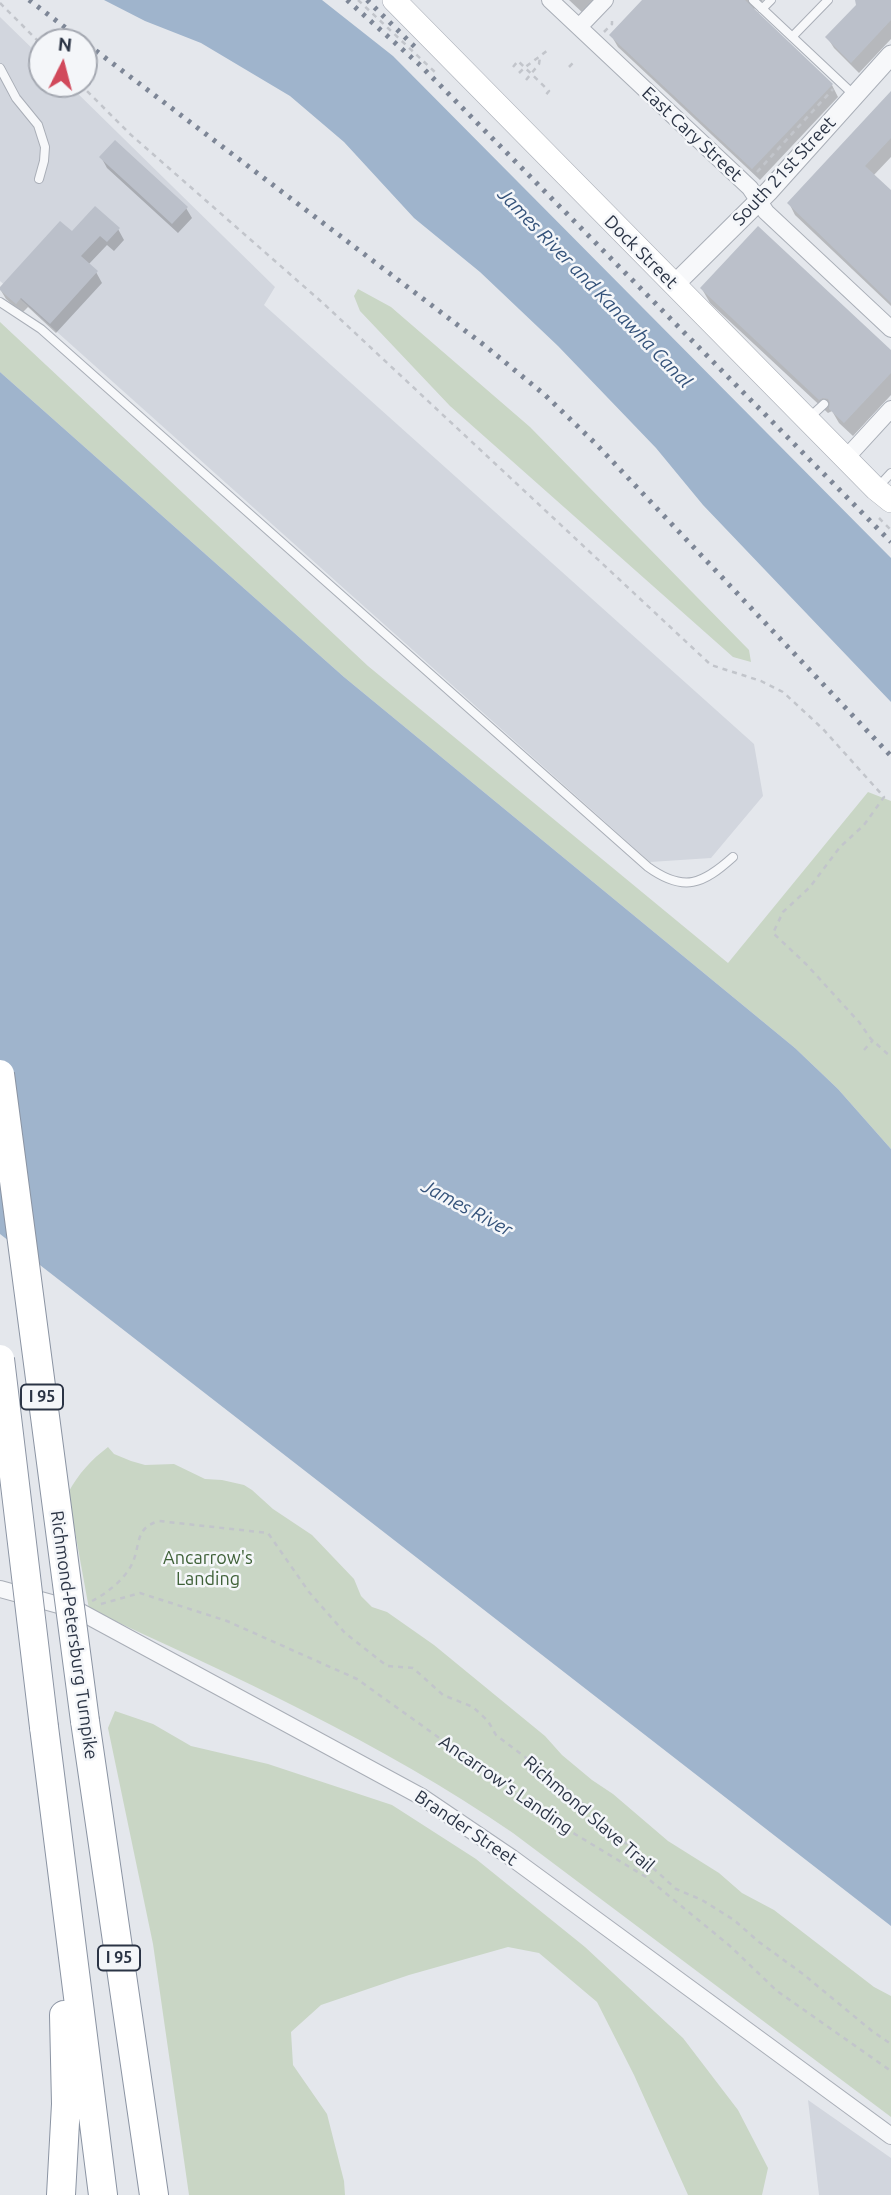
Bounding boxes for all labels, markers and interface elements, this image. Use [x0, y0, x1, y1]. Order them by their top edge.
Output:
north arrow [28, 28, 98, 98]
text: N [57, 32, 73, 56]
street label: East Cary Street [637, 82, 747, 186]
street label: South 21st Street [728, 112, 840, 230]
water label: James River and Kanawha Canal [493, 183, 697, 393]
street label: Dock Street [600, 211, 682, 293]
water label: James River [418, 1175, 516, 1241]
road number: I 95 [21, 1385, 63, 1410]
street label: Richmond-Petersburg Turnpike [46, 1509, 102, 1761]
park label: Ancarrow's Landing [163, 1547, 253, 1590]
street label: Ancarrow’s Landing [435, 1731, 577, 1839]
street label: Richmond Slave Trail [519, 1751, 659, 1877]
street label: Brander Street [410, 1786, 522, 1870]
road number: I 95 [98, 1946, 140, 1970]

